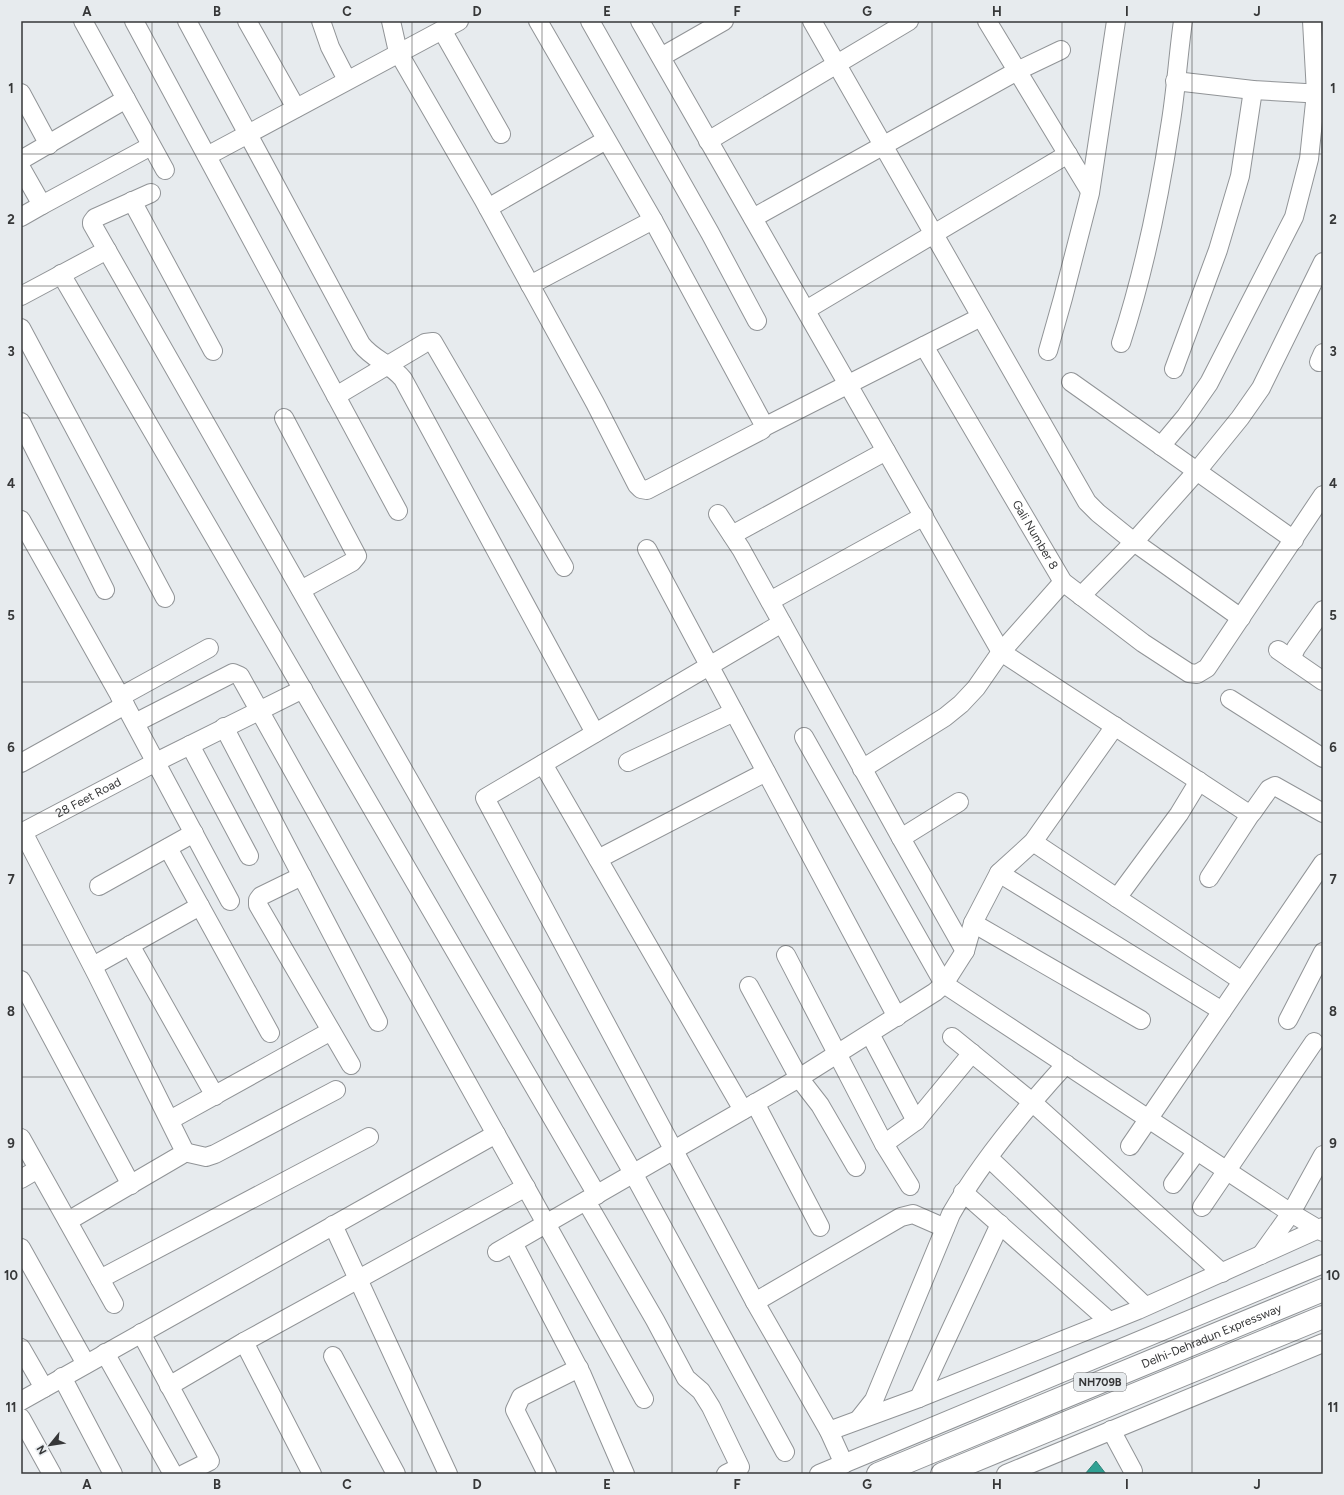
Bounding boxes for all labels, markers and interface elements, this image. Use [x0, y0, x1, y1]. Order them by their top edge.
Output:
text: A [82, 4, 92, 19]
text: B [213, 4, 221, 19]
text: C [342, 4, 352, 19]
text: D [472, 4, 482, 19]
text: E [603, 4, 611, 19]
text: F [733, 4, 741, 19]
text: G [862, 4, 872, 19]
text: H [992, 4, 1002, 19]
text: I [1125, 4, 1129, 19]
text: J [1253, 4, 1261, 19]
text: 1 [8, 81, 14, 96]
text: 1 [1330, 81, 1336, 96]
text: 2 [7, 212, 15, 227]
text: 2 [1329, 212, 1337, 227]
text: 3 [7, 344, 15, 359]
text: 3 [1329, 344, 1337, 359]
text: 4 [7, 476, 15, 491]
text: 4 [1329, 476, 1337, 491]
street label: Gali Number 8 [1009, 498, 1061, 572]
text: 5 [7, 608, 15, 623]
text: 5 [1329, 608, 1337, 623]
text: 6 [7, 740, 15, 755]
text: 6 [1329, 740, 1337, 755]
street label: 28 Feet Road [53, 775, 123, 821]
text: 7 [7, 872, 15, 887]
text: 7 [1329, 872, 1337, 887]
text: 8 [7, 1004, 15, 1019]
text: 8 [1329, 1004, 1337, 1019]
text: 9 [7, 1136, 15, 1151]
text: 9 [1329, 1136, 1337, 1151]
text: 10 [4, 1268, 18, 1283]
text: 10 [1326, 1268, 1340, 1283]
street label: Delhi-Dehradun Expressway [1139, 1301, 1284, 1371]
road number: NH709B [1074, 1373, 1126, 1391]
text: 11 [6, 1400, 16, 1415]
text: 11 [1328, 1400, 1338, 1415]
north arrow [30, 1425, 70, 1465]
text: N [34, 1443, 50, 1457]
text: A [82, 1477, 92, 1492]
text: B [213, 1477, 221, 1492]
text: C [342, 1477, 352, 1492]
text: D [472, 1477, 482, 1492]
text: E [603, 1477, 611, 1492]
text: F [733, 1477, 741, 1492]
text: G [862, 1477, 872, 1492]
text: H [992, 1477, 1002, 1492]
text: I [1125, 1477, 1129, 1492]
text: J [1253, 1477, 1261, 1492]

